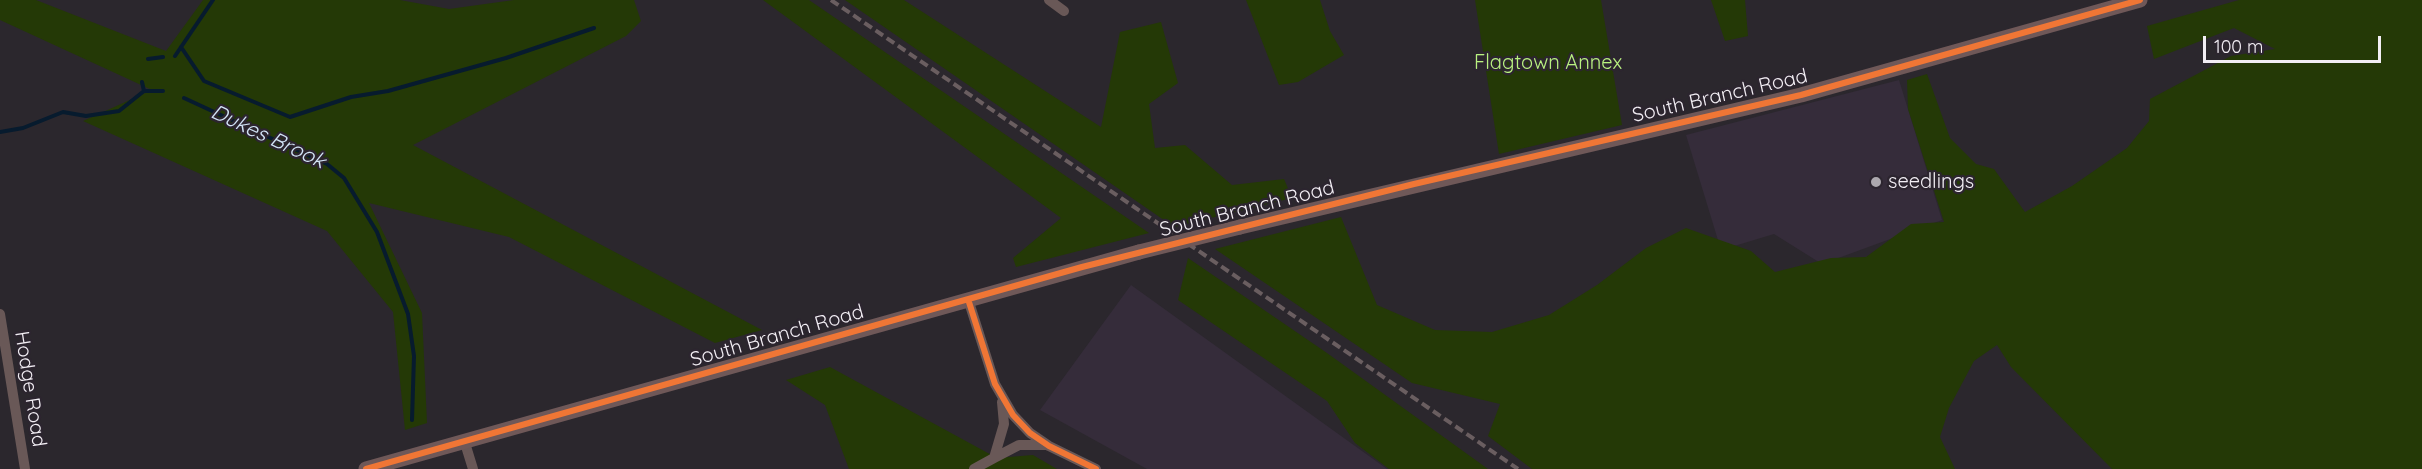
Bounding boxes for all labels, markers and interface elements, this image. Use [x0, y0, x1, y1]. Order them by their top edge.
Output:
scale bar [2206, 24, 2384, 62]
text: 100 m [2214, 35, 2263, 58]
park label: Flagtown Annex [1474, 51, 1622, 75]
street label: South Branch Road [1630, 64, 1810, 128]
water label: Dukes Brook [207, 100, 329, 174]
place label: seedlings [1888, 170, 1974, 194]
marker: seedlings [1869, 175, 1883, 189]
street label: South Branch Road [1157, 176, 1337, 242]
street label: South Branch Road [688, 300, 866, 372]
street label: Hodge Road [9, 329, 51, 449]

